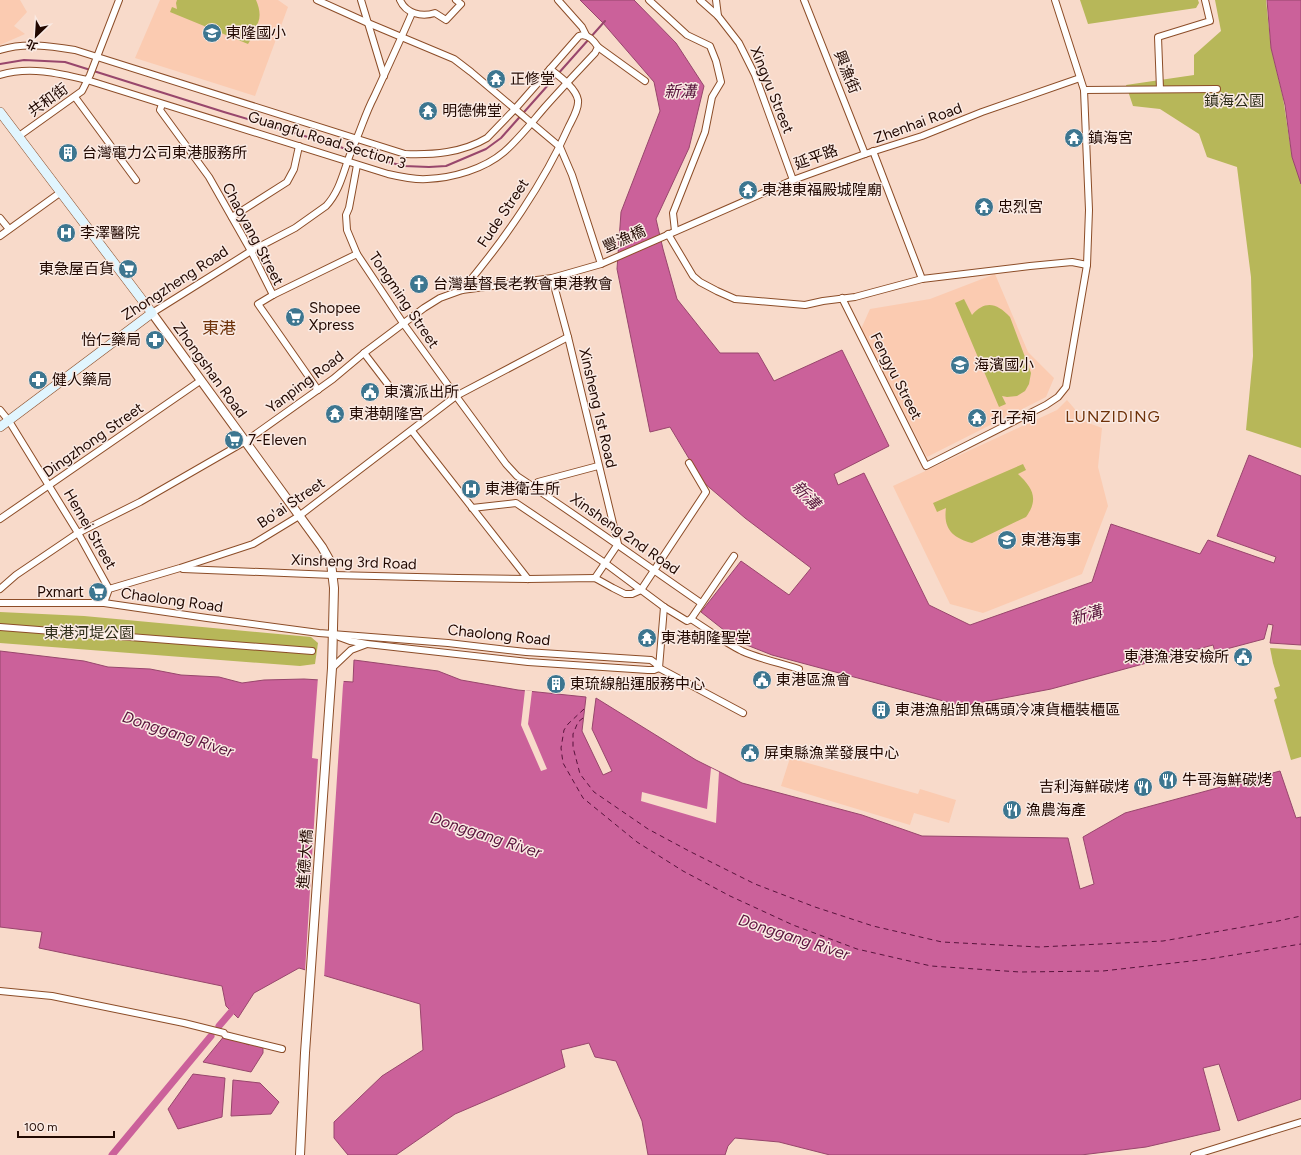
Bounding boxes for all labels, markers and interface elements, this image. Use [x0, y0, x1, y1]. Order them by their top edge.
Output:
north arrow [16, 16, 56, 56]
school or university icon: 東隆國小 [201, 22, 223, 44]
place label: 東隆國小 [226, 24, 286, 42]
text: 北 [24, 36, 40, 53]
street label: Xingyu Street [746, 44, 798, 136]
street label: 興漁街 [830, 48, 864, 96]
temple icon: 正修堂 [485, 68, 507, 90]
place label: 正修堂 [510, 70, 555, 88]
street label: 共和街 [25, 79, 71, 121]
water label: 新溝 [664, 82, 698, 101]
park label: 鎮海公園 [1204, 92, 1264, 110]
street label: Zhenhai Road [872, 99, 964, 147]
temple icon: 明德佛堂 [417, 100, 439, 122]
place label: 明德佛堂 [442, 102, 502, 120]
street label: Guangfu Road Section 3 [246, 107, 408, 173]
temple icon: 鎮海宮 [1063, 127, 1085, 149]
place label: 鎮海宮 [1088, 129, 1133, 147]
street label: 延平路 [792, 141, 840, 173]
building icon: 台灣電力公司東港服務所 [57, 142, 79, 164]
place label: 台灣電力公司東港服務所 [82, 144, 247, 162]
street label: Fude Street [473, 175, 533, 251]
temple icon: 東港東福殿城隍廟 [737, 179, 759, 201]
street label: Chaoyang Street [218, 180, 288, 289]
place label: 東港東福殿城隍廟 [762, 181, 882, 199]
temple icon: 忠烈宮 [973, 196, 995, 218]
place label: 忠烈宮 [998, 198, 1043, 216]
hospital icon: 李澤醫院 [55, 222, 77, 244]
street label: 豐漁橋 [600, 222, 648, 256]
place label: 李澤醫院 [80, 224, 140, 242]
street label: Zhongzheng Road [118, 242, 232, 324]
street label: Tongming Street [365, 248, 443, 352]
supermarket icon: 東急屋百貨 [117, 258, 139, 280]
place label: 東急屋百貨 [39, 260, 114, 278]
church icon: 台灣基督長老教會東港教會 [408, 273, 430, 295]
place label: 台灣基督長老教會東港教會 [433, 275, 613, 293]
place label: Shopee Xpress [309, 299, 361, 334]
supermarket icon: Shopee Xpress [284, 306, 306, 328]
district label: 東港 [202, 318, 236, 338]
street label: Zhongshan Road [169, 319, 251, 421]
pharmacy icon: 怡仁藥局 [144, 329, 166, 351]
street label: Fengyu Street [866, 329, 926, 423]
place label: 怡仁藥局 [81, 331, 141, 349]
street label: Xinsheng 1st Road [575, 346, 621, 470]
street label: Yanping Road [263, 347, 347, 417]
school or university icon: 海濱國小 [949, 354, 971, 376]
place label: 海濱國小 [974, 356, 1034, 374]
pharmacy icon: 健人藥局 [27, 369, 49, 391]
place label: 健人藥局 [52, 371, 112, 389]
public building icon: 東濱派出所 [359, 381, 381, 403]
place label: 東濱派出所 [384, 383, 459, 401]
street label: Dingzhong Street [39, 399, 147, 481]
temple icon: 東港朝隆宮 [324, 403, 346, 425]
place label: 東港朝隆宮 [349, 405, 424, 423]
temple icon: 孔子祠 [966, 407, 988, 429]
district label: LUNZIDING [1065, 407, 1161, 426]
place label: 孔子祠 [991, 409, 1036, 427]
supermarket icon: 7-Eleven [223, 429, 245, 451]
place label: 7-Eleven [248, 431, 307, 449]
street label: Bo'ai Street [254, 474, 329, 532]
water label: 新溝 [788, 477, 825, 515]
hospital icon: 東港衛生所 [460, 478, 482, 500]
place label: 東港衛生所 [485, 480, 560, 498]
street label: Hemei Street [60, 486, 120, 573]
street label: Xinsheng 2nd Road [567, 490, 683, 578]
school or university icon: 東港海事 [996, 529, 1018, 551]
place label: 東港海事 [1021, 531, 1081, 549]
street label: Xinsheng 3rd Road [291, 551, 417, 573]
supermarket icon: Pxmart [87, 581, 109, 603]
place label: Pxmart [37, 583, 84, 601]
street label: Chaolong Road [120, 584, 224, 616]
water label: 新溝 [1068, 601, 1106, 628]
street label: Chaolong Road [447, 621, 551, 649]
park label: 東港河堤公園 [44, 624, 134, 642]
temple icon: 東港朝隆聖堂 [636, 627, 658, 649]
place label: 東港朝隆聖堂 [661, 629, 751, 647]
public building icon: 東港漁港安檢所 [1232, 646, 1254, 668]
place label: 東港漁港安檢所 [1124, 648, 1229, 666]
public building icon: 東港區漁會 [751, 669, 773, 691]
place label: 東港區漁會 [776, 671, 851, 689]
building icon: 東琉線船運服務中心 [545, 673, 567, 695]
place label: 東琉線船運服務中心 [570, 675, 705, 693]
building icon: 東港漁船卸魚碼頭冷凍貨櫃裝櫃區 [870, 699, 892, 721]
place label: 東港漁船卸魚碼頭冷凍貨櫃裝櫃區 [895, 701, 1120, 719]
water label: Donggang River [120, 707, 236, 761]
public building icon: 屏東縣漁業發展中心 [739, 742, 761, 764]
place label: 屏東縣漁業發展中心 [764, 744, 899, 762]
restaurant icon: 牛哥海鮮碳烤 [1157, 769, 1179, 791]
place label: 牛哥海鮮碳烤 [1182, 771, 1272, 789]
restaurant icon: 吉利海鮮碳烤 [1132, 776, 1154, 798]
place label: 吉利海鮮碳烤 [1039, 778, 1129, 796]
restaurant icon: 漁農海產 [1001, 799, 1023, 821]
place label: 漁農海產 [1026, 801, 1086, 819]
water label: Donggang River [428, 808, 544, 862]
street label: 進德大橋 [294, 828, 316, 890]
water label: Donggang River [736, 910, 852, 964]
scale bar [18, 1113, 114, 1139]
text: 100 m [24, 1120, 58, 1134]

